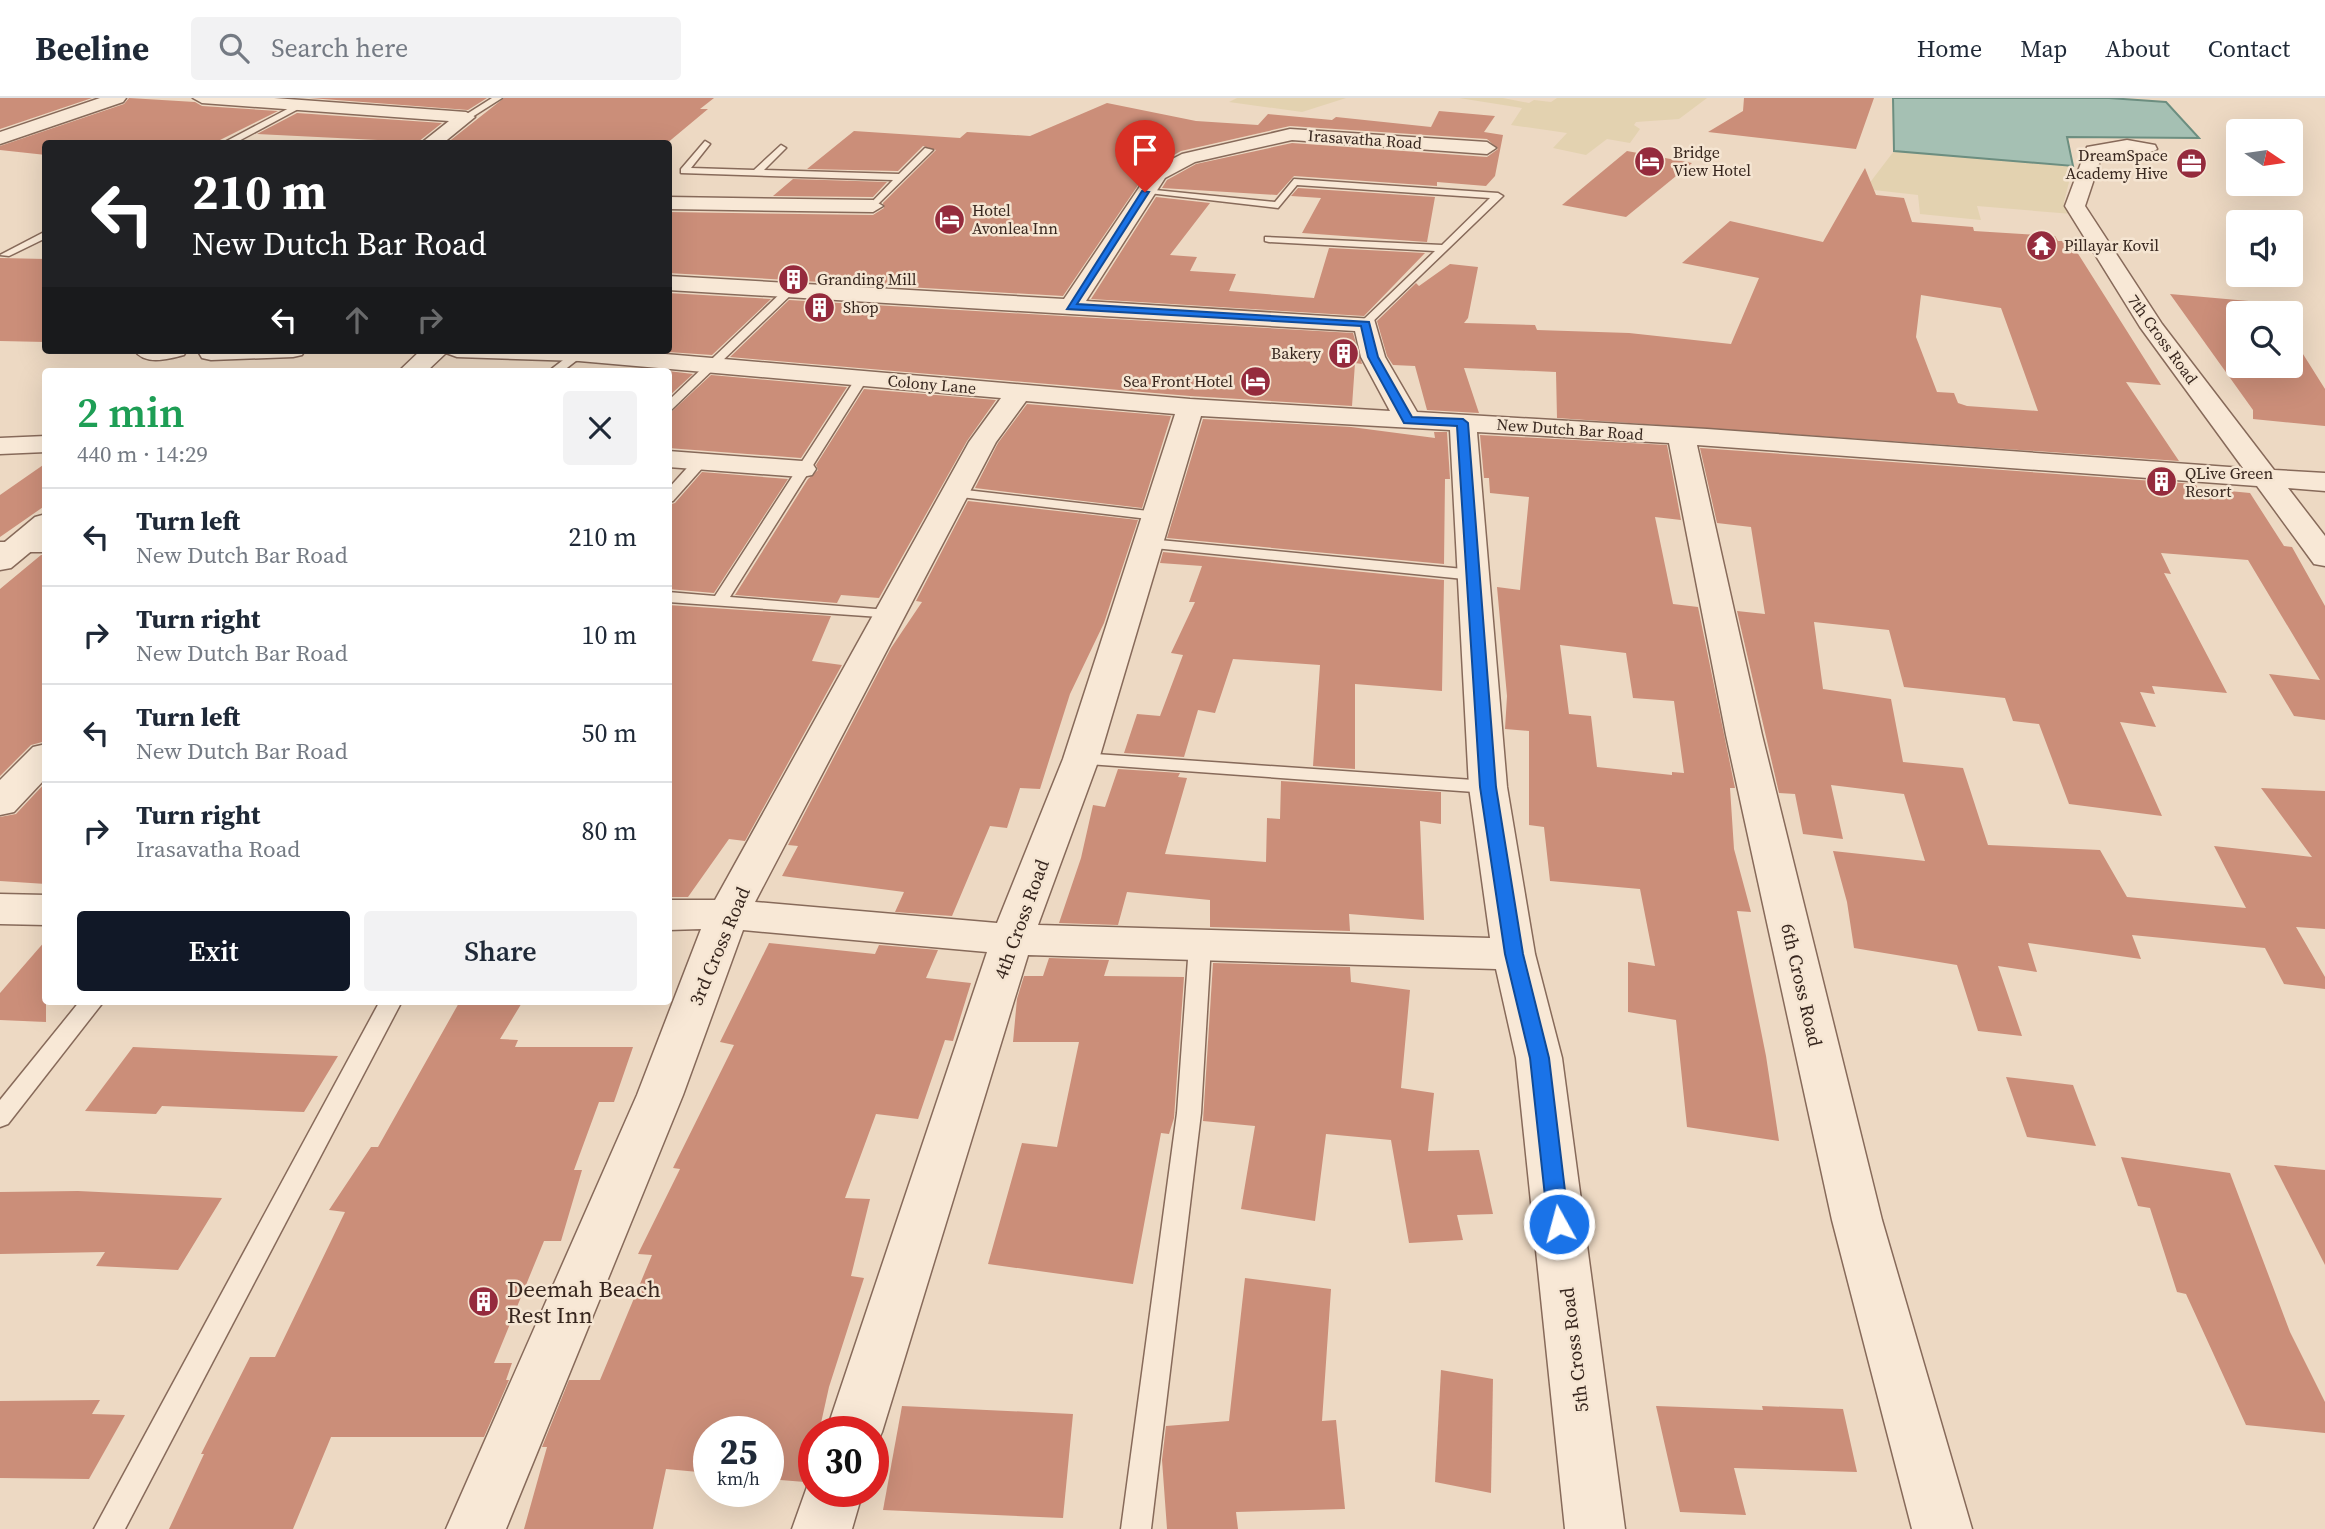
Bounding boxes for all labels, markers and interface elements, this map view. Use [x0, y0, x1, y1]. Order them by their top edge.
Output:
search box [191, 17, 681, 80]
text: Beeline [35, 26, 149, 71]
icon: search [215, 29, 253, 67]
text: Search here [271, 30, 408, 66]
text: Home [1917, 32, 1982, 65]
text: Map [2020, 32, 2067, 65]
text: About [2105, 32, 2170, 65]
text: Contact [2208, 32, 2290, 65]
north arrow [2226, 119, 2303, 196]
map controls [2226, 119, 2303, 378]
pin [1115, 120, 1175, 192]
street label: Irasavatha Road [1307, 124, 1423, 154]
icon: arrive [1126, 131, 1164, 169]
place label: Bridge View Hotel [1673, 141, 1751, 181]
hotel icon: Bridge View Hotel [1633, 144, 1667, 178]
place label: DreamSpace Academy Hive [2066, 144, 2168, 184]
office icon: DreamSpace Academy Hive [2174, 147, 2208, 181]
text: 210 m [192, 158, 327, 225]
icon: left [77, 168, 168, 259]
place label: Hotel Avonlea Inn [972, 199, 1058, 239]
hotel icon: Hotel Avonlea Inn [932, 202, 966, 236]
button: sound [2226, 210, 2303, 287]
text: New Dutch Bar Road [192, 222, 487, 266]
temple icon: Pillayar Kovil [2024, 228, 2058, 262]
place label: Pillayar Kovil [2064, 234, 2159, 256]
building icon: Granding Mill [777, 262, 811, 296]
place label: Granding Mill [817, 268, 917, 290]
building icon: Shop [803, 290, 837, 324]
street label: 7th Cross Road [2123, 290, 2203, 388]
place label: Shop [843, 296, 879, 318]
icon: left [265, 301, 303, 339]
icon: ahead [338, 301, 376, 339]
icon: right [411, 301, 449, 339]
button: search [2226, 301, 2303, 378]
building icon: Bakery [1327, 336, 1361, 370]
place label: Bakery [1271, 342, 1322, 364]
hotel icon: Sea Front Hotel [1239, 364, 1273, 398]
street label: Colony Lane [887, 369, 977, 399]
place label: Sea Front Hotel [1123, 370, 1233, 392]
text: 2 min [77, 383, 185, 441]
button: close [563, 391, 637, 465]
street label: New Dutch Bar Road [1496, 413, 1644, 445]
text: 440 m · 14:29 [77, 438, 208, 470]
place label: QLive Green Resort [2185, 462, 2273, 502]
building icon: QLive Green Resort [2145, 465, 2179, 499]
text: Turn left [136, 503, 240, 539]
icon: left [77, 518, 115, 556]
text: 210 m [569, 519, 637, 555]
text: New Dutch Bar Road [136, 539, 348, 571]
text: Turn right [136, 601, 260, 637]
icon: right [77, 616, 115, 654]
text: 10 m [582, 617, 637, 653]
text: New Dutch Bar Road [136, 637, 348, 669]
text: Turn left [136, 699, 240, 735]
icon: left [77, 714, 115, 752]
text: 50 m [582, 715, 637, 751]
text: New Dutch Bar Road [136, 735, 348, 767]
text: Turn right [136, 797, 260, 833]
icon: right [77, 812, 115, 850]
text: 80 m [582, 813, 637, 849]
text: Irasavatha Road [136, 833, 300, 865]
street label: 4th Cross Road [987, 855, 1055, 983]
street label: 3rd Cross Road [682, 882, 756, 1009]
button: Exit [77, 911, 350, 991]
button: Share [364, 911, 637, 991]
street label: 6th Cross Road [1775, 921, 1829, 1049]
position arrow [1522, 1187, 1596, 1261]
place label: Deemah Beach Rest Inn [507, 1273, 661, 1331]
building icon: Deemah Beach Rest Inn [467, 1285, 501, 1319]
street label: 5th Cross Road [1553, 1286, 1595, 1414]
speed limit sign: 30 [798, 1416, 889, 1507]
text: 25 [720, 1428, 757, 1476]
text: km/h [717, 1466, 760, 1491]

